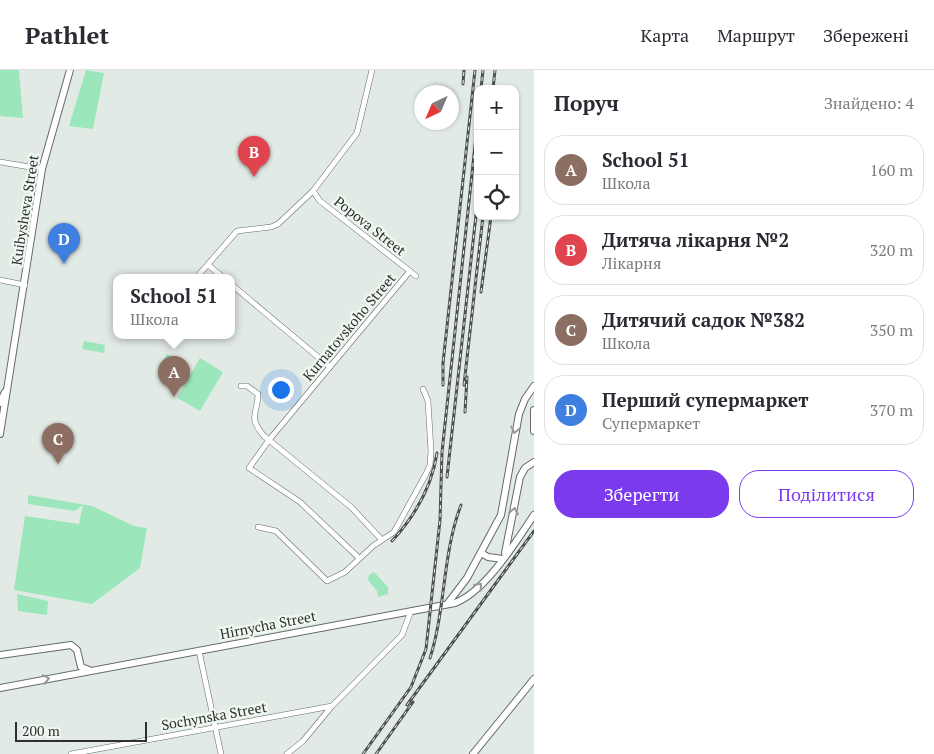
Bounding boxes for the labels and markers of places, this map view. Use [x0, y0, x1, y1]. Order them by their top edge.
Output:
pin: B [238, 136, 270, 177]
pin: D [48, 223, 80, 264]
pin: A [158, 356, 190, 397]
pin: C [42, 423, 74, 464]

